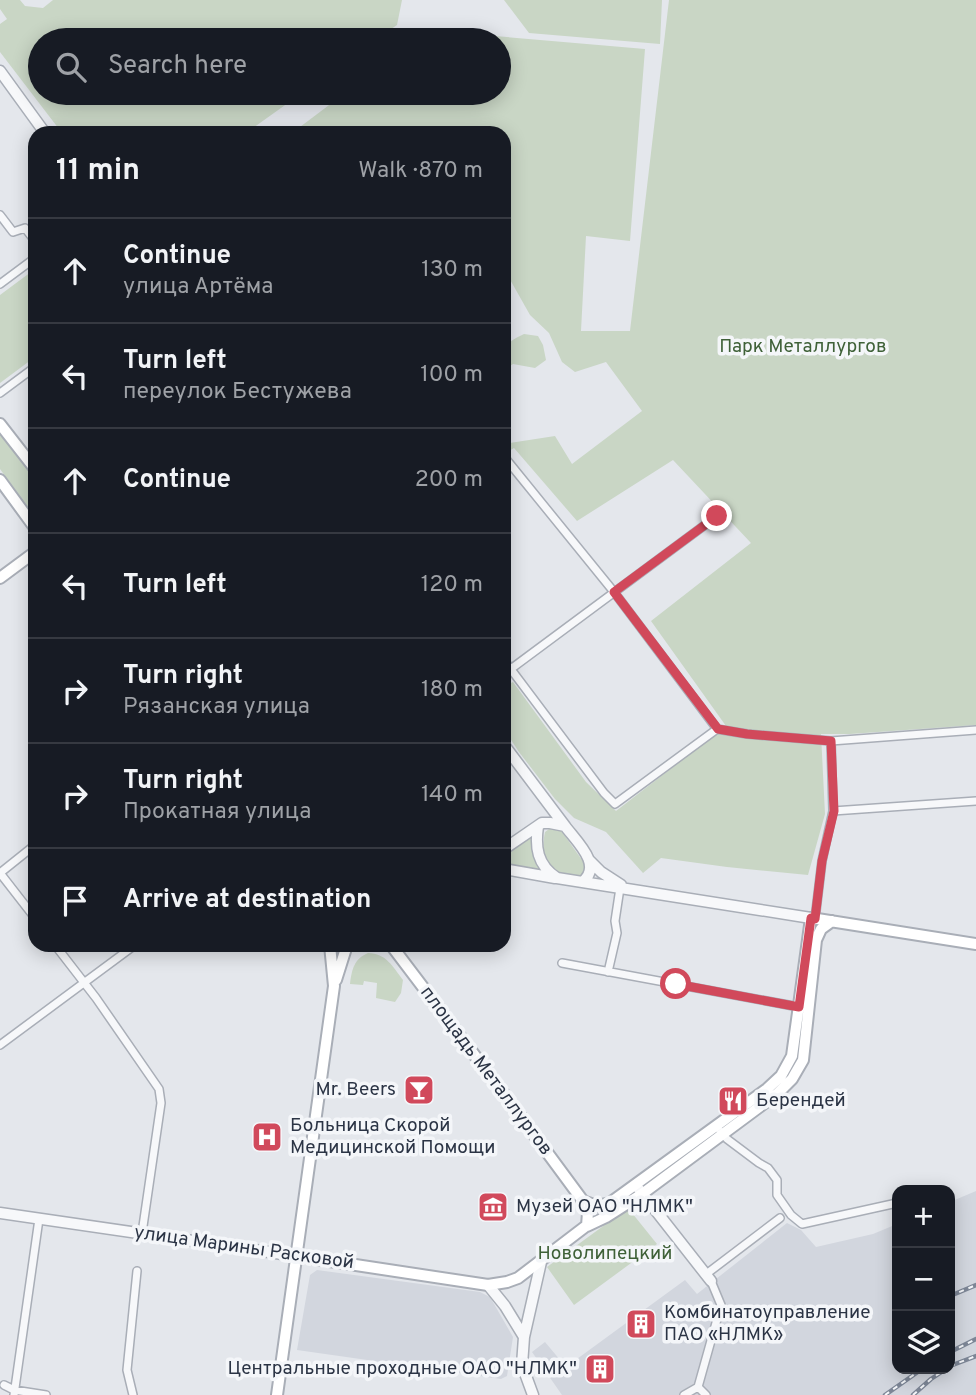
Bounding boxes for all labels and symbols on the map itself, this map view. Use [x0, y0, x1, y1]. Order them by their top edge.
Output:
park label: Парк Металлургов [719, 335, 887, 359]
route end [701, 500, 732, 531]
route start [660, 968, 691, 999]
street label: площадь Металлургов [415, 982, 557, 1160]
bar icon: Mr. Beers [402, 1073, 436, 1107]
place label: Mr. Beers [315, 1078, 396, 1102]
restaurant icon: Берендей [716, 1084, 750, 1118]
place label: Берендей [756, 1089, 846, 1113]
place label: Больница Скорой Медицинской Помощи [290, 1114, 495, 1160]
hospital icon: Больница Скорой Медицинской Помощи [250, 1120, 284, 1154]
museum icon: Музей ОАО "НЛМК" [476, 1190, 510, 1224]
place label: Музей ОАО "НЛМК" [516, 1195, 693, 1219]
street label: улица Марины Расковой [133, 1221, 355, 1275]
park label: Новолипецкий [537, 1242, 673, 1266]
place label: Комбинатоуправление ПАО «НЛМК» [664, 1301, 870, 1347]
building icon: Комбинатоуправление ПАО «НЛМК» [624, 1307, 658, 1341]
building icon: Центральные проходные ОАО "НЛМК" [583, 1352, 617, 1386]
place label: Центральные проходные ОАО "НЛМК" [227, 1357, 577, 1381]

